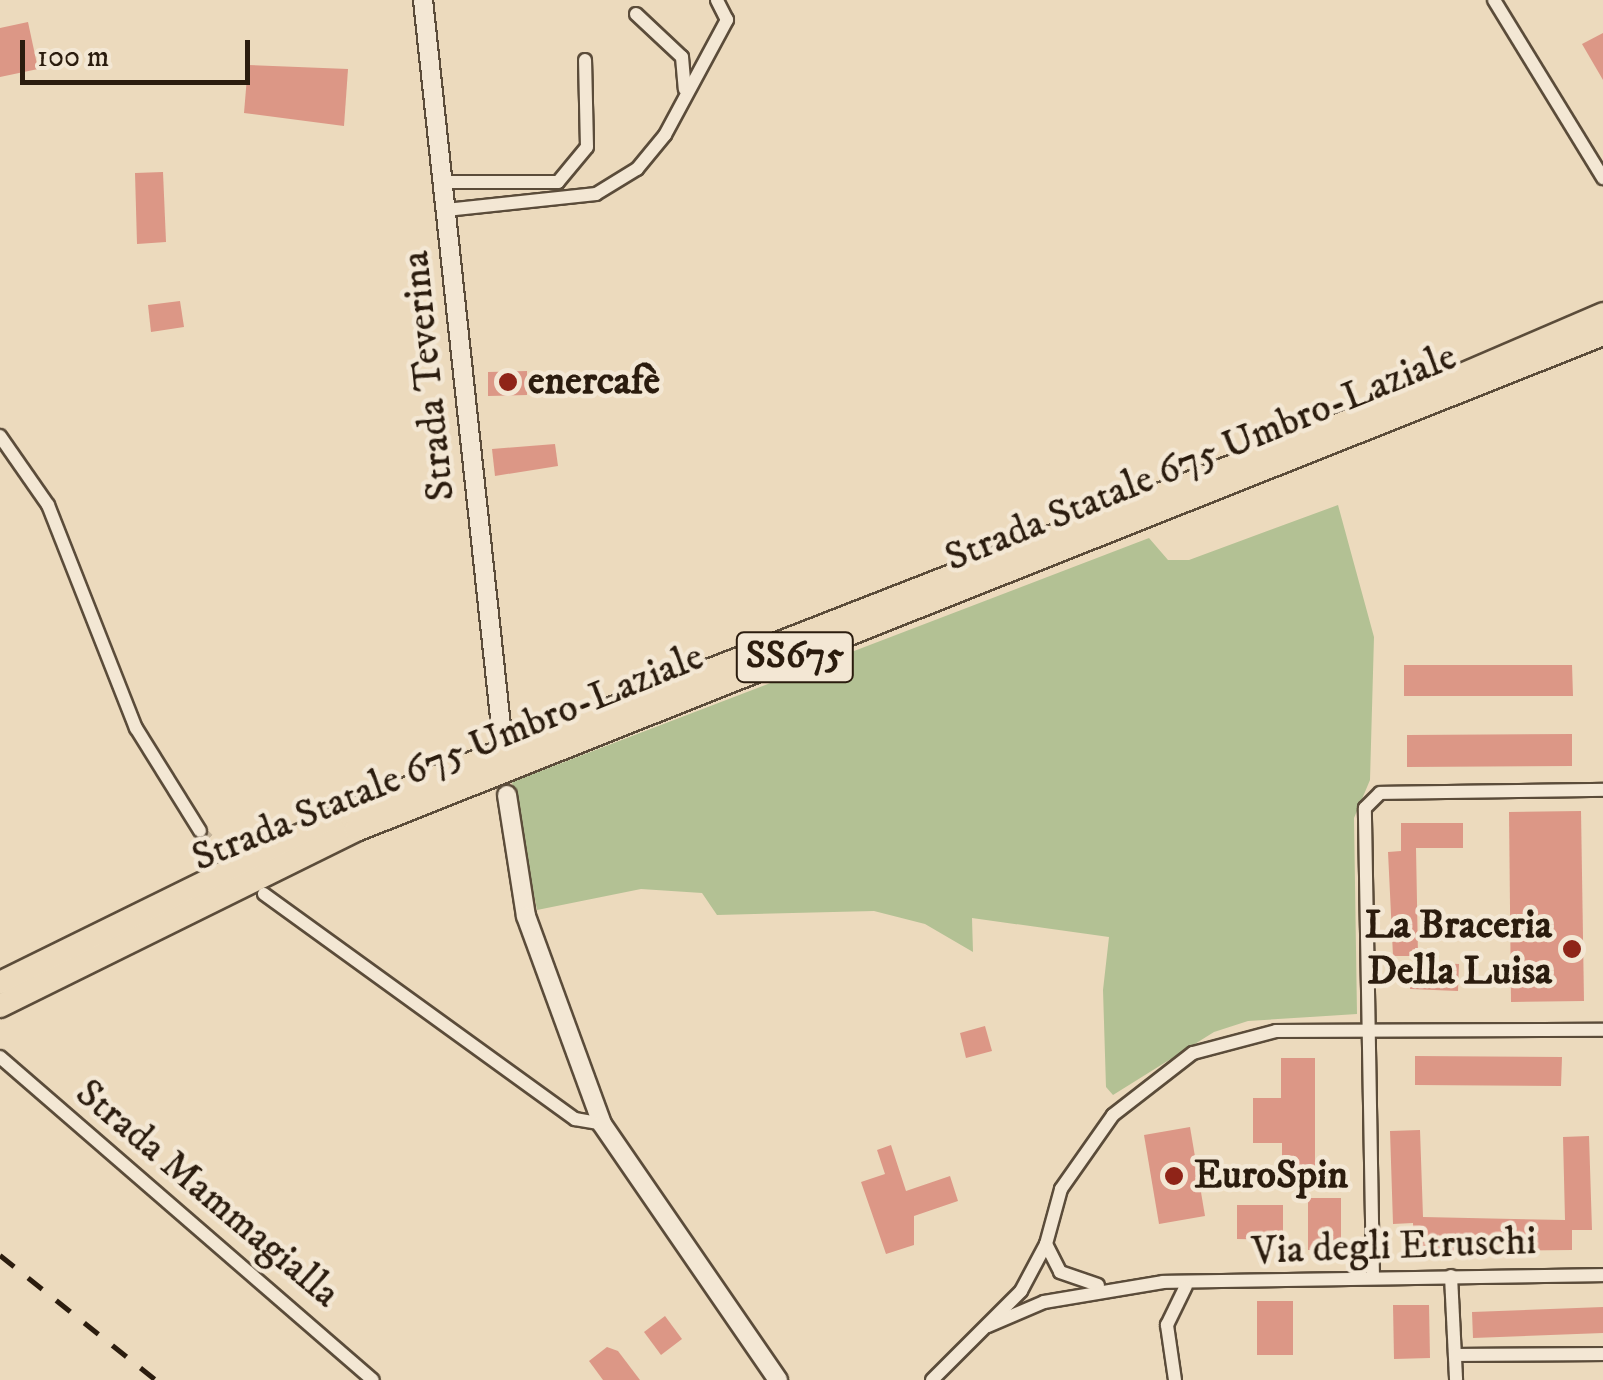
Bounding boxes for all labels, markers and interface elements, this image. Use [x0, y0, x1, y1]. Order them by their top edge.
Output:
scale bar [25, 20, 255, 82]
text: 100 m [37, 39, 109, 76]
street label: Strada Teverina [392, 249, 466, 503]
street label: Strada Statale 675 Umbro-Laziale [938, 333, 1464, 583]
place label: enercafè [528, 358, 660, 406]
marker: enercafè [497, 371, 519, 393]
road number: SS675 [735, 624, 855, 690]
street label: Strada Statale 675 Umbro-Laziale [185, 633, 711, 883]
place label: La Braceria Della Luisa [1365, 902, 1552, 996]
marker: La Braceria Della Luisa [1561, 938, 1583, 960]
street label: Strada Mammagialla [65, 1070, 349, 1318]
place label: EuroSpin [1194, 1152, 1348, 1200]
marker: EuroSpin [1163, 1165, 1185, 1187]
street label: Via degli Etruschi [1251, 1218, 1537, 1276]

